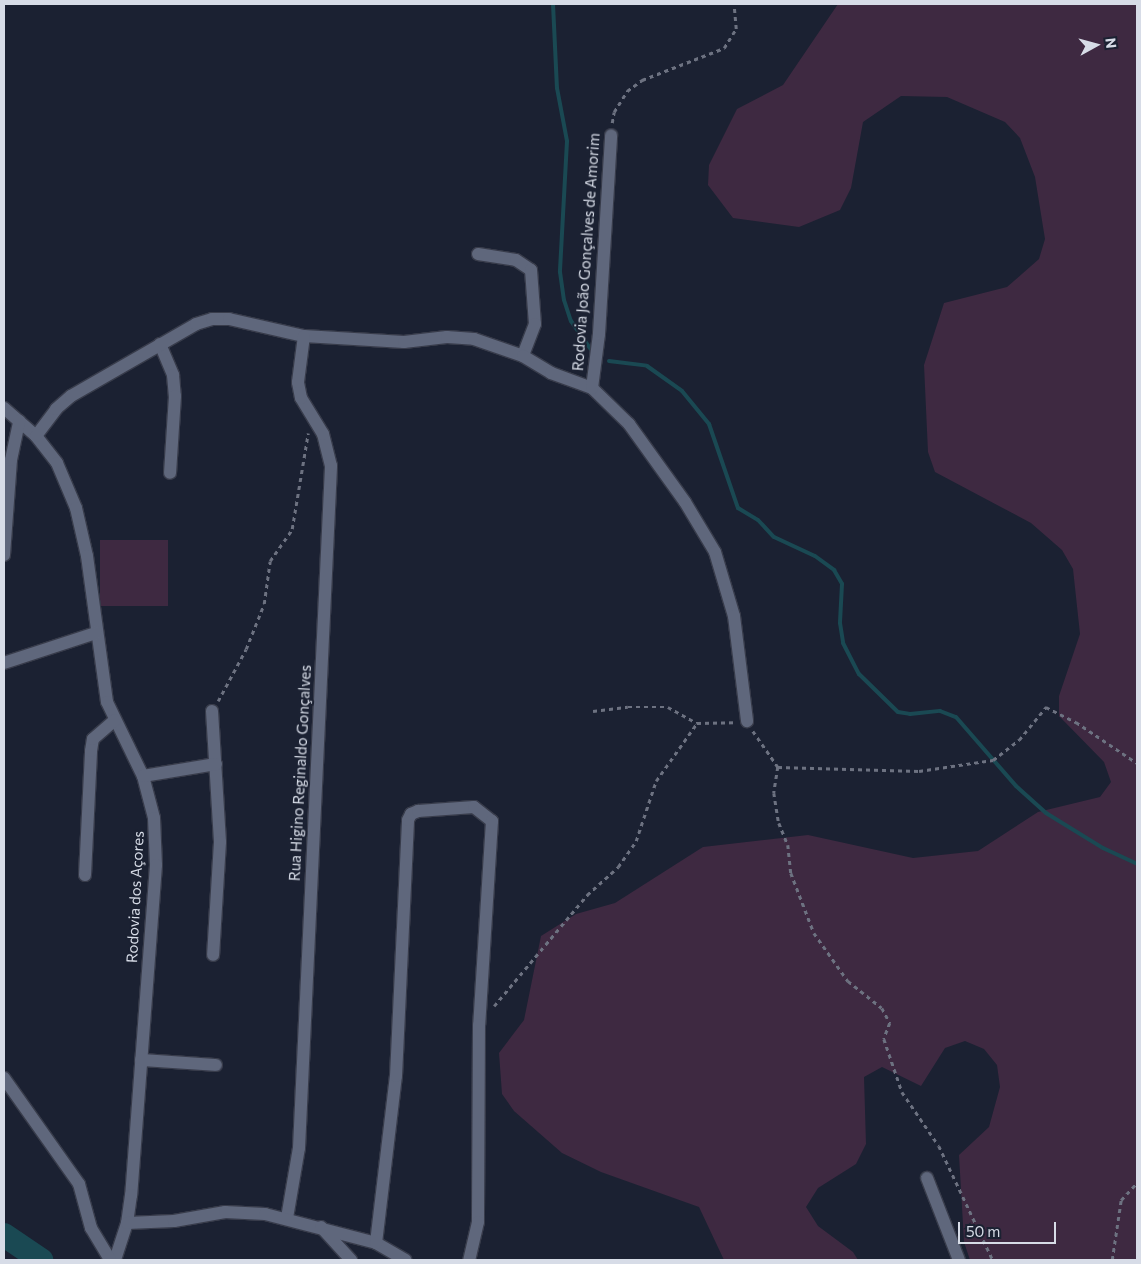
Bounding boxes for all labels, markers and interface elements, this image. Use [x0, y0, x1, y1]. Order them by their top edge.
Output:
north arrow [1071, 20, 1121, 70]
text: N [1102, 37, 1120, 49]
street label: Rodovia João Gonçalves de Amorim [569, 132, 603, 372]
street label: Rua Higino Reginaldo Gonçalves [285, 664, 315, 882]
street label: Rodovia dos Açores [123, 831, 147, 963]
scale bar [961, 1212, 1058, 1244]
text: 50 m [966, 1222, 1000, 1240]

